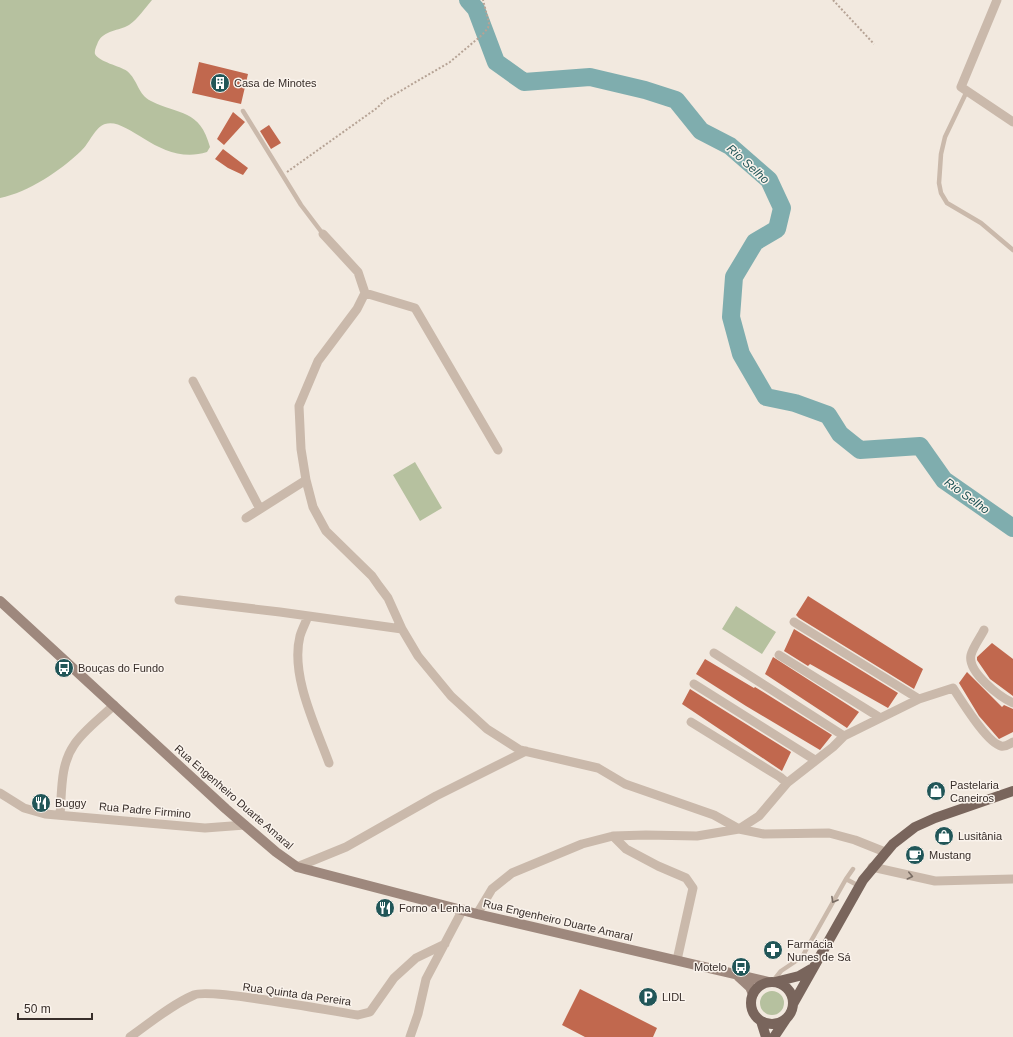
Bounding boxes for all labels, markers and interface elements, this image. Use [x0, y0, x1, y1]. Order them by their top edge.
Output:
building icon: Casa de Minotes [209, 72, 231, 94]
place label: Casa de Minotes [234, 77, 317, 89]
water label: Rio Selho [724, 141, 772, 187]
water label: Rio Selho [942, 475, 992, 517]
bus stop icon: Bouças do Fundo [53, 657, 75, 679]
place label: Bouças do Fundo [78, 662, 164, 674]
street label: Rua Engenheiro Duarte Amaral [172, 742, 296, 852]
place label: Pastelaria Caneiros [950, 779, 1000, 804]
shop icon: Pastelaria Caneiros [925, 780, 947, 802]
restaurant icon: Buggy [30, 792, 52, 814]
place label: Buggy [55, 797, 87, 809]
street label: Rua Padre Firmino [98, 800, 192, 820]
shop icon: Lusitânia [933, 825, 955, 847]
place label: Lusitânia [958, 830, 1003, 842]
cafe icon: Mustang [904, 844, 926, 866]
place label: Mustang [929, 849, 971, 861]
one-way arrow [907, 871, 913, 879]
one-way arrow [832, 896, 839, 903]
restaurant icon: Forno a Lenha [374, 897, 396, 919]
street label: Rua Engenheiro Duarte Amaral [482, 897, 634, 943]
place label: Forno a Lenha [399, 902, 471, 914]
place label: Farmácia Nunes de Sá [787, 938, 851, 963]
pharmacy icon: Farmácia Nunes de Sá [762, 939, 784, 961]
bus stop icon: Motelo [730, 956, 752, 978]
place label: Motelo [694, 961, 727, 973]
street label: Rua Quinta da Pereira [242, 980, 353, 1008]
parking icon: LIDL [637, 986, 659, 1008]
place label: LIDL [662, 991, 685, 1003]
scale bar [18, 995, 92, 1021]
text: 50 m [24, 1002, 51, 1016]

